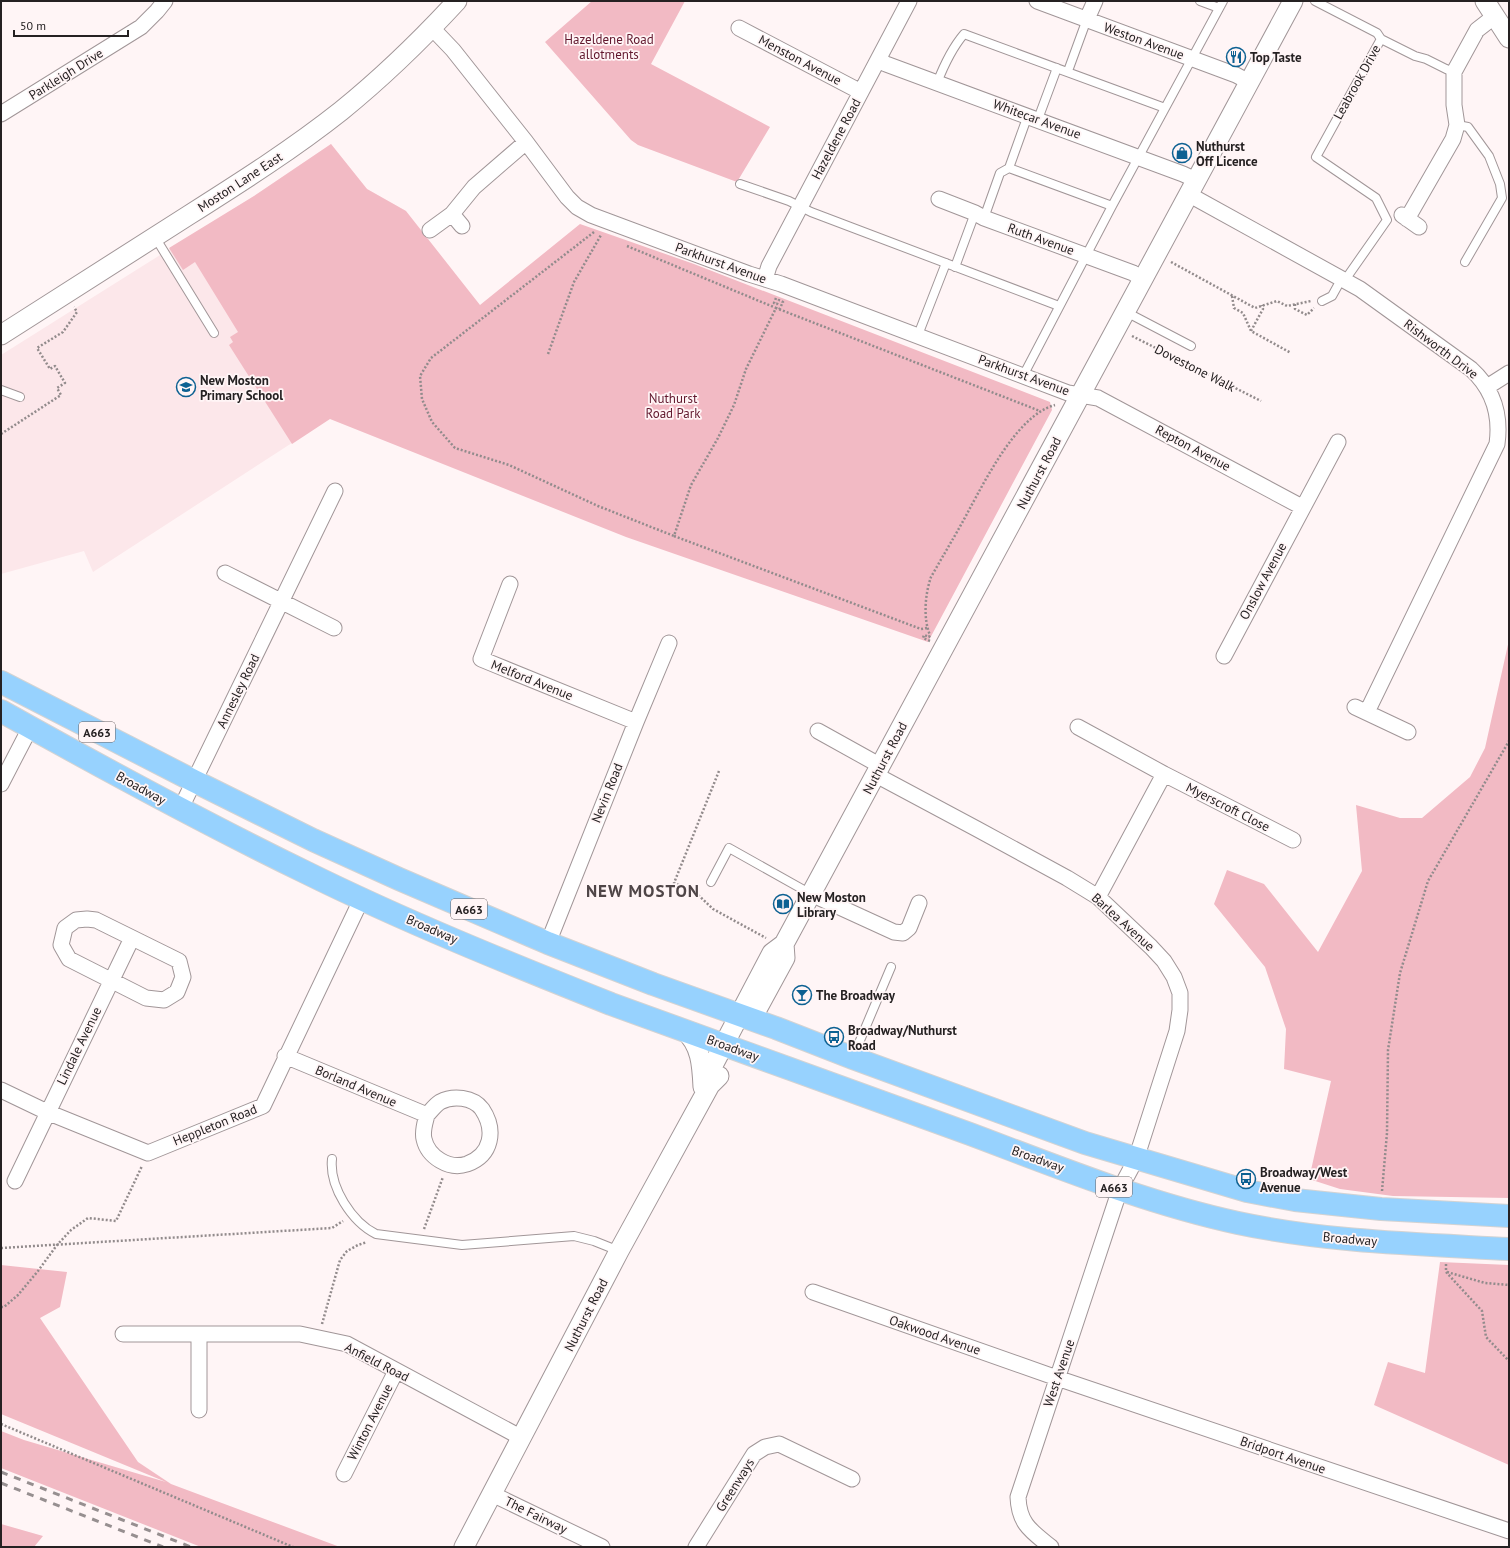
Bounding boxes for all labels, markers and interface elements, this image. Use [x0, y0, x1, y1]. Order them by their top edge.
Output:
scale bar [14, 12, 128, 38]
text: 50 m [20, 18, 46, 33]
street label: Weston Avenue [1101, 19, 1187, 63]
park label: Hazeldene Road allotments [564, 31, 654, 63]
street label: Menston Avenue [756, 31, 844, 89]
street label: Leabrook Drive [1329, 42, 1385, 122]
street label: Parkleigh Drive [26, 44, 106, 104]
restaurant icon: Top Taste [1225, 46, 1247, 68]
place label: Top Taste [1250, 49, 1302, 66]
street label: Hazeldene Road [807, 95, 865, 183]
street label: Whitecar Avenue [991, 95, 1083, 143]
place label: Nuthurst Off Licence [1196, 138, 1258, 170]
shop icon: Nuthurst Off Licence [1171, 142, 1193, 164]
street label: Moston Lane East [194, 148, 286, 216]
street label: Ruth Avenue [1005, 219, 1077, 259]
street label: Parkhurst Avenue [673, 239, 769, 287]
street label: Rishworth Drive [1400, 315, 1482, 383]
street label: Dovestone Walk [1152, 340, 1239, 396]
street label: Parkhurst Avenue [976, 351, 1072, 399]
place label: New Moston Primary School [200, 372, 283, 404]
school or university icon: New Moston Primary School [175, 376, 197, 398]
park label: Nuthurst Road Park [646, 390, 701, 422]
street label: Repton Avenue [1152, 421, 1234, 475]
street label: Nuthurst Road [1013, 434, 1065, 512]
street label: Onslow Avenue [1236, 539, 1290, 623]
street label: Annesley Road [213, 651, 263, 731]
street label: Melford Avenue [489, 656, 575, 704]
street label: Nuthurst Road [859, 719, 911, 797]
road number: A663 [79, 722, 115, 742]
street label: Nevin Road [587, 761, 627, 825]
street label: Broadway [113, 767, 169, 809]
street label: Myerscroft Close [1183, 779, 1273, 835]
district label: NEW MOSTON [586, 880, 700, 902]
place label: New Moston Library [797, 889, 866, 921]
street label: Barlea Avenue [1088, 889, 1158, 955]
library icon: New Moston Library [772, 893, 794, 915]
road number: A663 [451, 899, 487, 919]
street label: Broadway [404, 911, 460, 947]
bar icon: The Broadway [791, 984, 813, 1006]
place label: The Broadway [816, 987, 896, 1004]
street label: Lindale Avenue [53, 1004, 105, 1088]
place label: Broadway/Nuthurst Road [848, 1022, 957, 1054]
bus stop icon: Broadway/Nuthurst Road [823, 1026, 845, 1048]
street label: Broadway [704, 1031, 762, 1065]
street label: Borland Avenue [313, 1061, 399, 1111]
street label: Heppleton Road [170, 1100, 260, 1150]
street label: Broadway [1009, 1142, 1067, 1176]
place label: Broadway/West Avenue [1260, 1164, 1348, 1196]
bus stop icon: Broadway/West Avenue [1235, 1168, 1257, 1190]
road number: A663 [1096, 1177, 1132, 1197]
street label: Broadway [1322, 1228, 1378, 1250]
street label: Nuthurst Road [560, 1276, 612, 1354]
street label: Oakwood Avenue [887, 1311, 983, 1359]
street label: West Avenue [1040, 1337, 1078, 1409]
street label: Anfield Road [342, 1339, 412, 1385]
street label: Winton Avenue [344, 1381, 396, 1463]
street label: Bridport Avenue [1238, 1432, 1328, 1478]
street label: Greenways [712, 1455, 758, 1515]
street label: The Fairway [502, 1493, 570, 1537]

